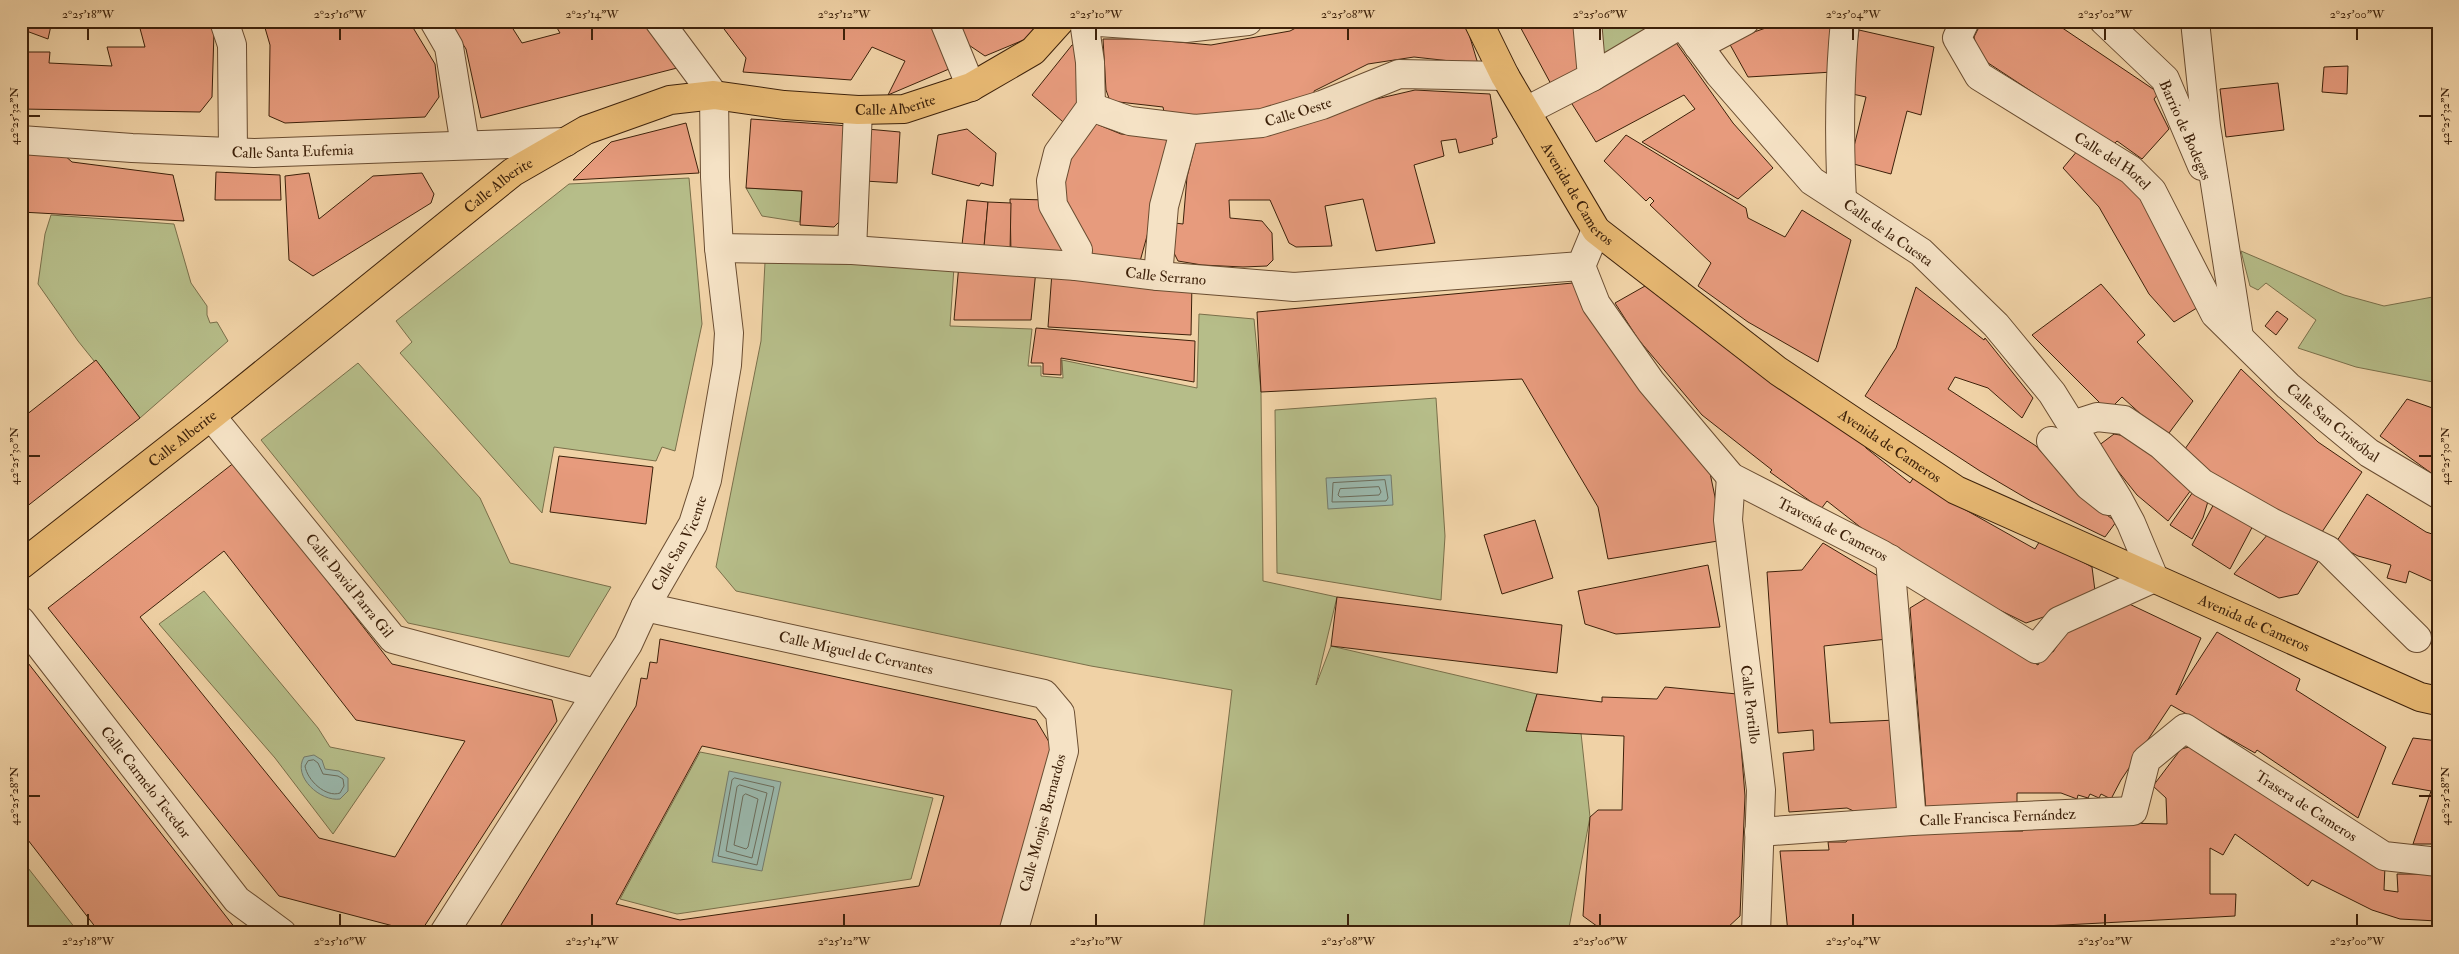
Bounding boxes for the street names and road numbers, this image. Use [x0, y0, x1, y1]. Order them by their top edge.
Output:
street label: Barrio de Bodegas [2154, 77, 2216, 183]
street label: Calle Alberite [855, 90, 938, 120]
street label: Calle Oeste [1262, 93, 1335, 131]
street label: Calle del Hotel [2071, 128, 2155, 194]
street label: Avenida de Cameros [1536, 138, 1618, 250]
street label: Calle Santa Eufemia [231, 140, 355, 163]
street label: Calle Alberite [460, 153, 536, 217]
street label: Calle de la Cuesta [1839, 195, 1937, 271]
street label: Calle Serrano [1124, 263, 1207, 289]
street label: Calle San Cristóbal [2283, 379, 2383, 467]
street label: Avenida de Cameros [1834, 404, 1945, 487]
street label: Calle Alberite [144, 406, 220, 471]
street label: Calle San Vicente [647, 493, 711, 594]
street label: Travesía de Cameros [1774, 493, 1892, 566]
street label: Calle David Parra Gil [301, 530, 398, 642]
street label: Avenida de Cameros [2195, 590, 2313, 656]
street label: Calle Miguel de Cervantes [777, 627, 935, 679]
street label: Calle Portillo [1736, 664, 1765, 745]
street label: Calle Carmelo Tecedor [96, 722, 196, 843]
street label: Calle Monjes Bernardos [1015, 752, 1071, 894]
street label: Trasera de Cameros [2252, 766, 2361, 846]
street label: Calle Francisca Fernández [1919, 804, 2076, 830]

